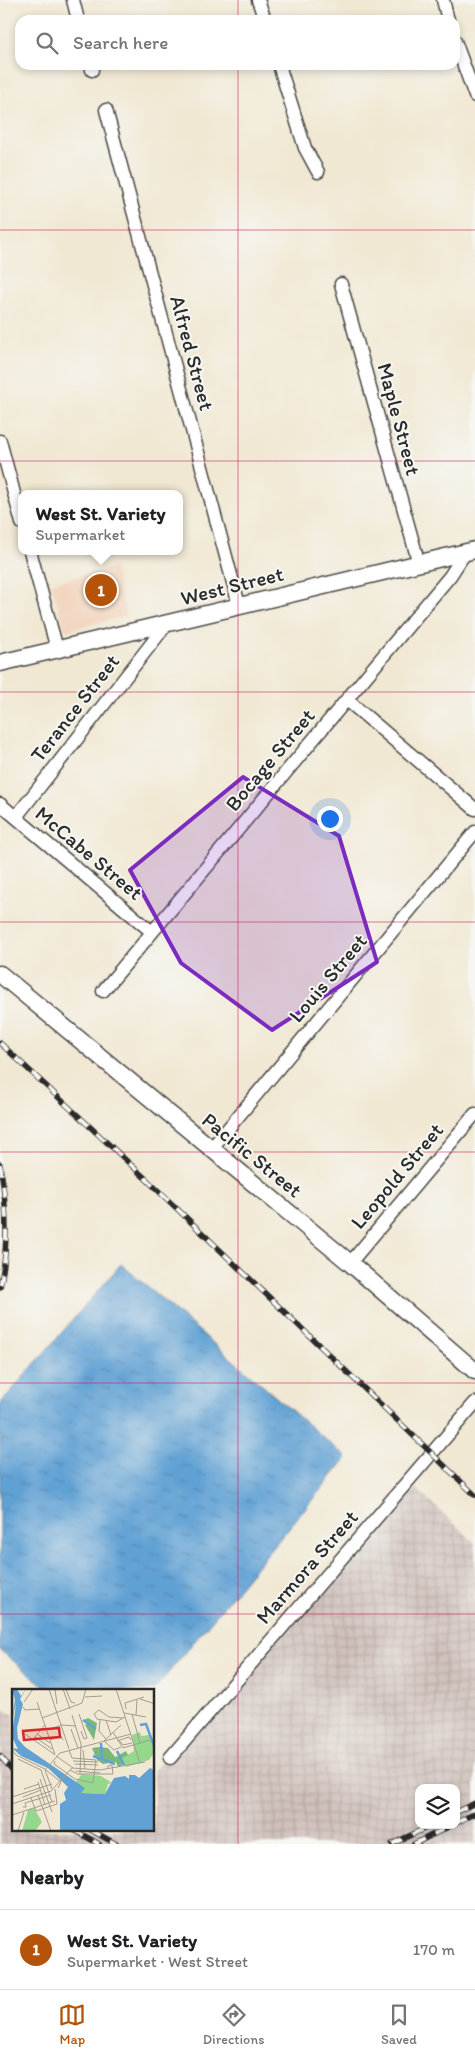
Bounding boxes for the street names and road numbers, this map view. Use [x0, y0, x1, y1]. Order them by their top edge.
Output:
street label: Alfred Street [165, 293, 220, 413]
street label: Maple Street [372, 360, 427, 478]
street label: West Street [178, 561, 286, 610]
street label: Terance Street [25, 649, 124, 767]
street label: Bocage Street [220, 703, 320, 816]
street label: McCabe Street [31, 800, 148, 905]
street label: Louis Street [283, 928, 372, 1027]
street label: Pacific Street [197, 1107, 307, 1202]
street label: Leopold Street [345, 1118, 448, 1234]
street label: Marmora Street [250, 1505, 363, 1629]

